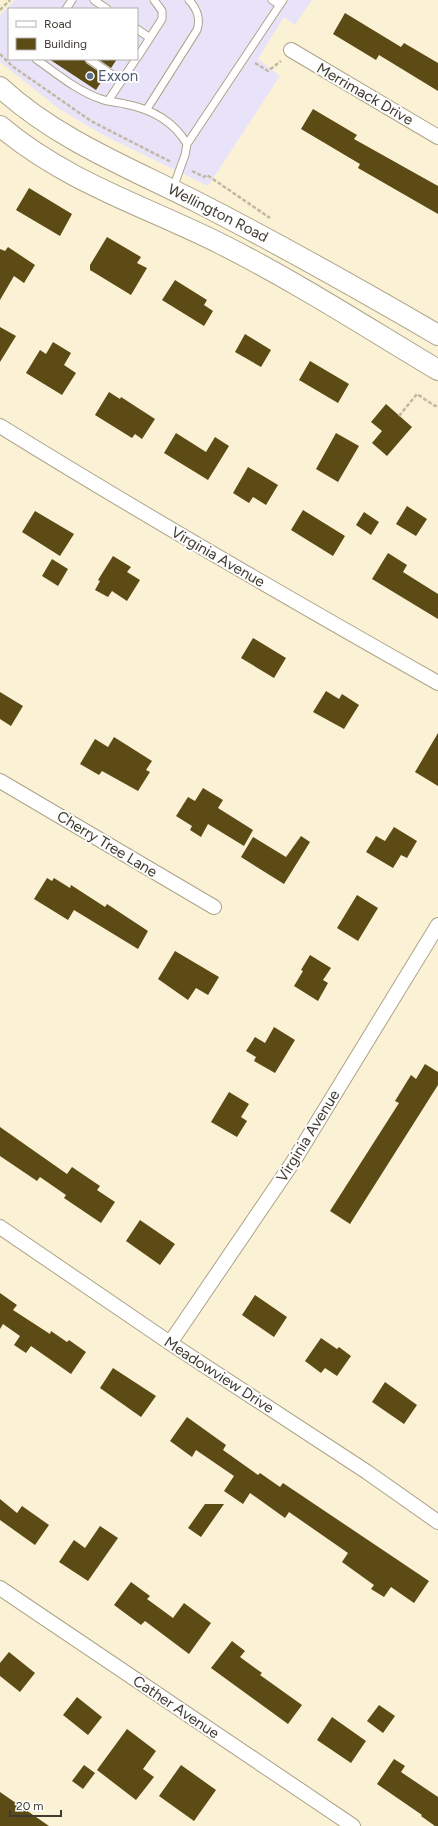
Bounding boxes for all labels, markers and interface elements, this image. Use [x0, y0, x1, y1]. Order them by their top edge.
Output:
legend [8, 8, 138, 60]
text: Road [44, 17, 72, 31]
text: Building [44, 37, 87, 51]
street label: Merrimack Drive [313, 59, 417, 129]
place label: Exxon [98, 67, 138, 85]
marker: Exxon [85, 71, 95, 81]
street label: Wellington Road [165, 180, 271, 246]
street label: Virginia Avenue [168, 523, 268, 591]
street label: Cherry Tree Lane [54, 807, 160, 881]
street label: Virginia Avenue [273, 1087, 343, 1185]
street label: Meadowview Drive [161, 1333, 277, 1417]
street label: Cather Avenue [129, 1672, 223, 1742]
scale bar [10, 1792, 61, 1818]
text: 20 m [16, 1799, 44, 1813]

